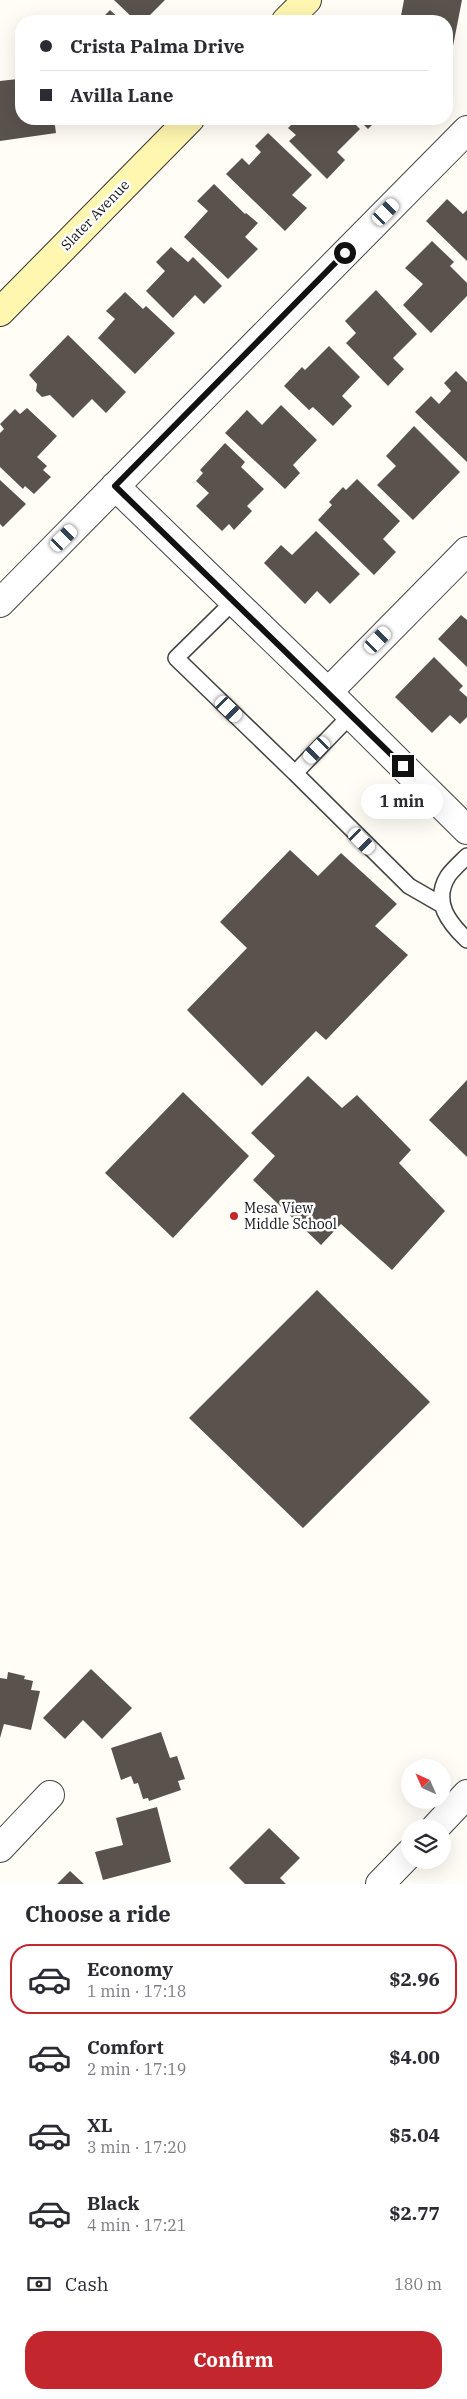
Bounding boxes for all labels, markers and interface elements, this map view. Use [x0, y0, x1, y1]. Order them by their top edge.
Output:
text: Crista Palma Drive [70, 34, 245, 58]
text: Avilla Lane [70, 83, 174, 107]
street label: Slater Avenue [57, 176, 133, 254]
car [370, 196, 401, 228]
route start [334, 242, 356, 264]
car [48, 522, 79, 554]
car [362, 624, 393, 656]
car [212, 693, 245, 725]
car [301, 734, 332, 766]
route end [392, 755, 414, 777]
callout: 1 min [362, 784, 444, 818]
text: 1 min [380, 791, 424, 811]
car [346, 825, 377, 857]
place label: Mesa View Middle School [244, 1199, 337, 1233]
marker: Mesa View Middle School [228, 1210, 240, 1222]
north arrow [401, 1759, 451, 1809]
map controls [401, 1759, 451, 1869]
button: layers [401, 1819, 451, 1869]
text: Choose a ride [25, 1899, 171, 1928]
icon: car [27, 1957, 72, 2002]
text: Economy [87, 1957, 173, 1981]
text: $2.96 [389, 1967, 440, 1991]
text: 1 min · 17:18 [87, 1981, 186, 2001]
icon: car [27, 2035, 72, 2080]
text: Comfort [87, 2035, 164, 2059]
text: $4.00 [389, 2045, 440, 2069]
text: 2 min · 17:19 [87, 2059, 186, 2079]
icon: car [27, 2113, 72, 2158]
text: XL [87, 2113, 113, 2137]
text: $5.04 [389, 2123, 440, 2147]
text: 3 min · 17:20 [87, 2137, 186, 2157]
icon: car [27, 2191, 72, 2236]
text: Black [87, 2191, 139, 2215]
text: $2.77 [389, 2201, 440, 2225]
text: 4 min · 17:21 [87, 2215, 186, 2235]
icon: cash [25, 2270, 53, 2298]
text: Cash [65, 2272, 109, 2296]
text: 180 m [394, 2274, 442, 2294]
button: Confirm [25, 2331, 442, 2389]

